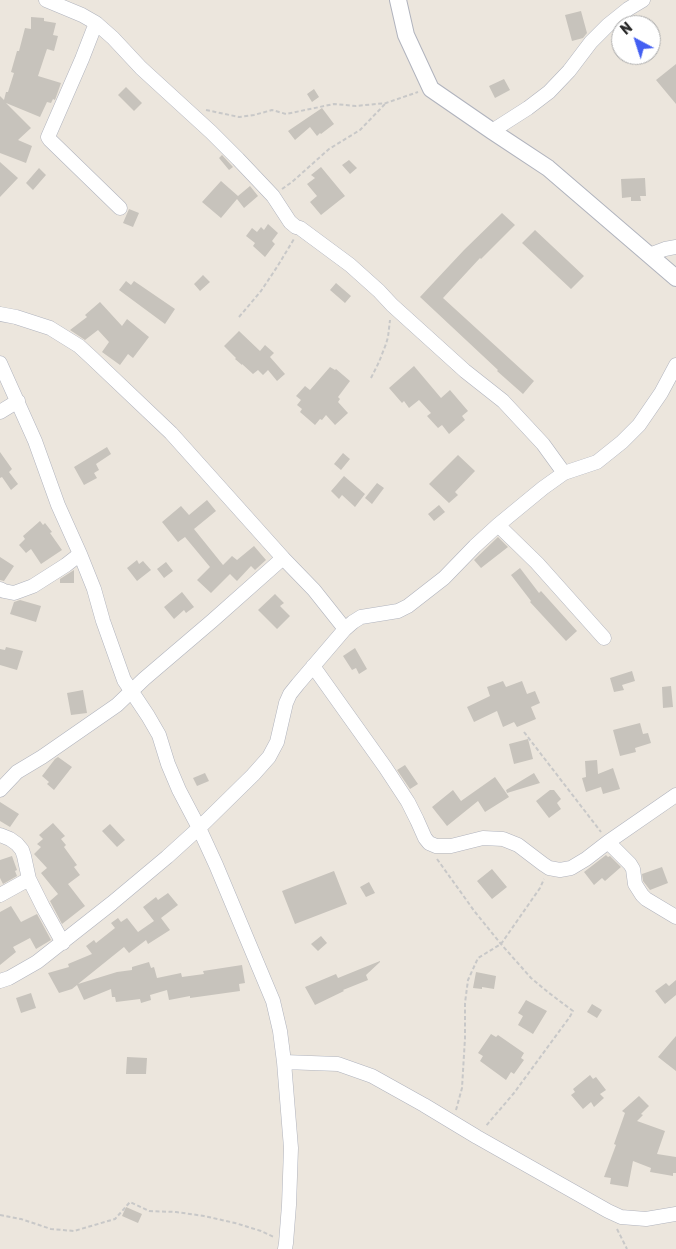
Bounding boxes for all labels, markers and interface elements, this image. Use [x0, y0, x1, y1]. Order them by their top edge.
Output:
north arrow [611, 15, 661, 65]
text: N [617, 19, 636, 39]

